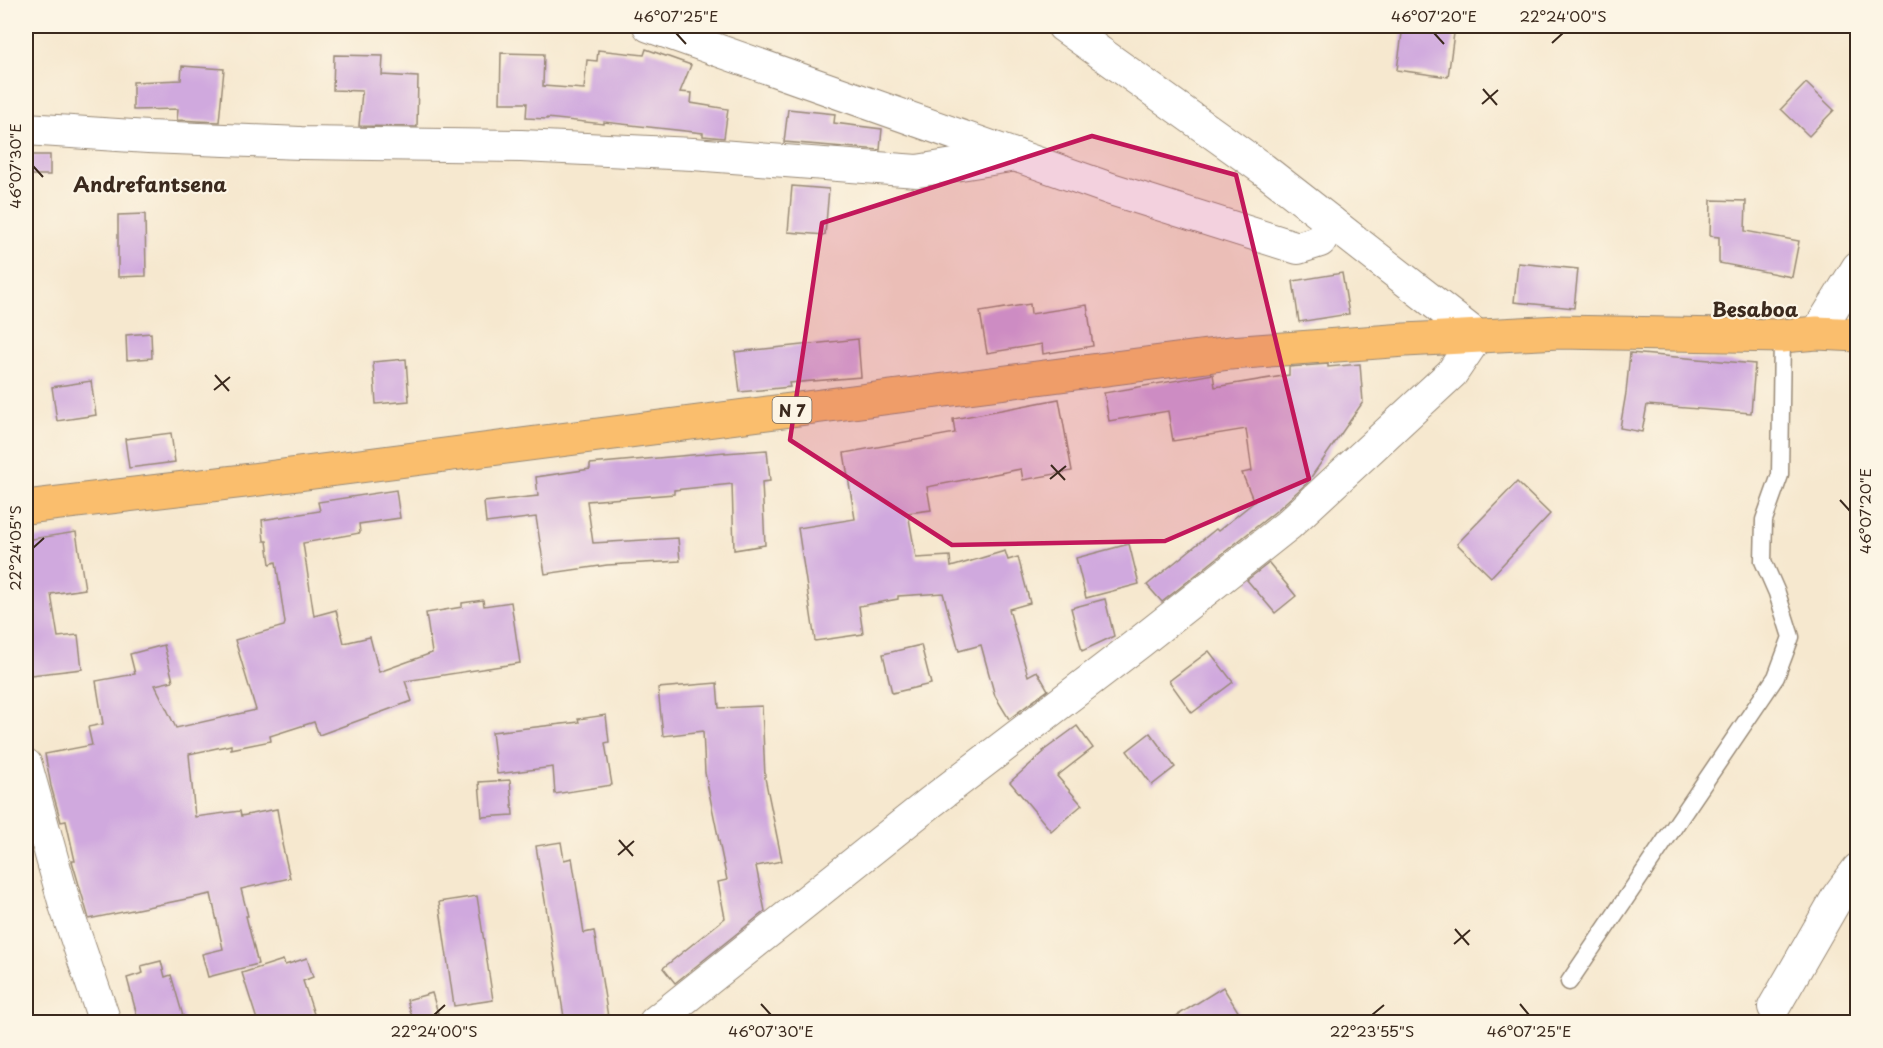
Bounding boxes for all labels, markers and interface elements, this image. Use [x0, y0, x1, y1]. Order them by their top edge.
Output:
text: 46°07'25"E [634, 4, 718, 27]
text: 46°07'20"E [1391, 4, 1477, 27]
text: 22°24'00"S [1519, 4, 1607, 27]
text: 46°07'30"E [3, 123, 26, 209]
district label: Andrefantsena [73, 169, 227, 199]
district label: Besaboa [1712, 294, 1799, 324]
road number: N 7 [772, 397, 812, 423]
text: 46°07'20"E [1853, 468, 1876, 554]
text: 22°24'05"S [3, 505, 26, 591]
text: 22°24'00"S [390, 1019, 478, 1042]
text: 46°07'30"E [728, 1019, 814, 1042]
text: 22°23'55"S [1330, 1019, 1414, 1042]
text: 46°07'25"E [1487, 1019, 1571, 1042]

